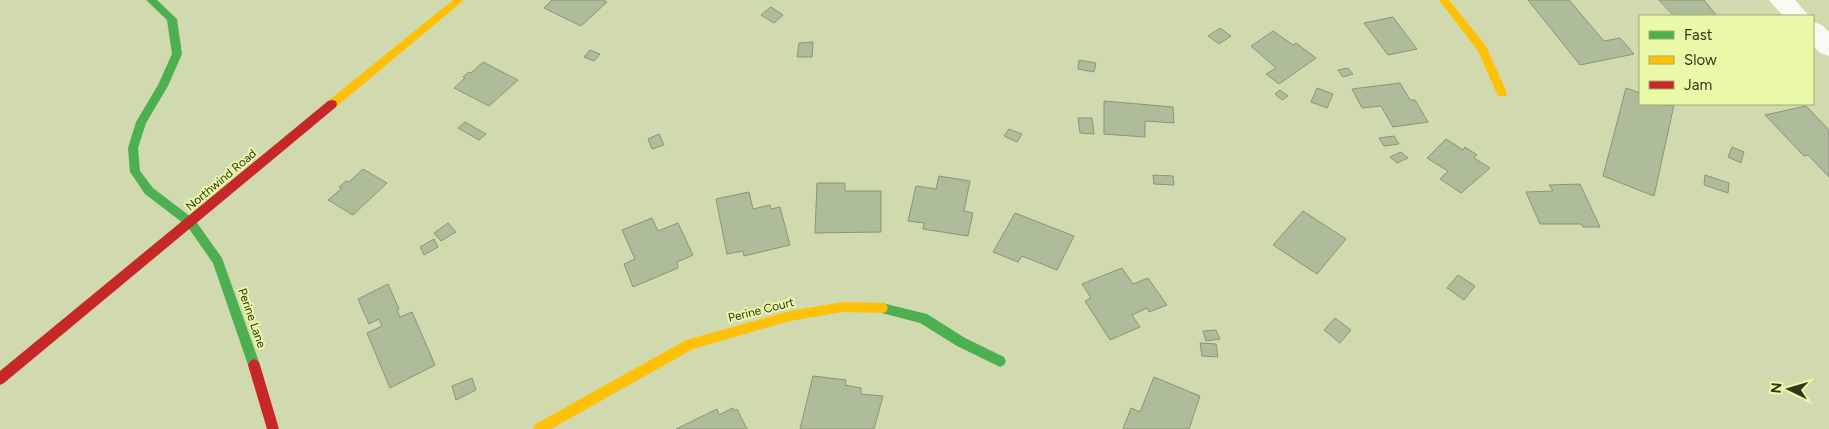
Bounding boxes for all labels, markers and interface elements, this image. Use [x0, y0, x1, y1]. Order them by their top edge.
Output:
legend [1639, 15, 1814, 105]
text: Fast [1684, 26, 1713, 44]
text: Slow [1684, 51, 1717, 69]
text: Jam [1684, 76, 1712, 94]
street label: Northwind Road [183, 146, 259, 214]
street label: Perine Lane [235, 286, 269, 350]
street label: Perine Court [727, 295, 796, 325]
north arrow [1764, 364, 1814, 414]
text: N [1768, 382, 1785, 394]

